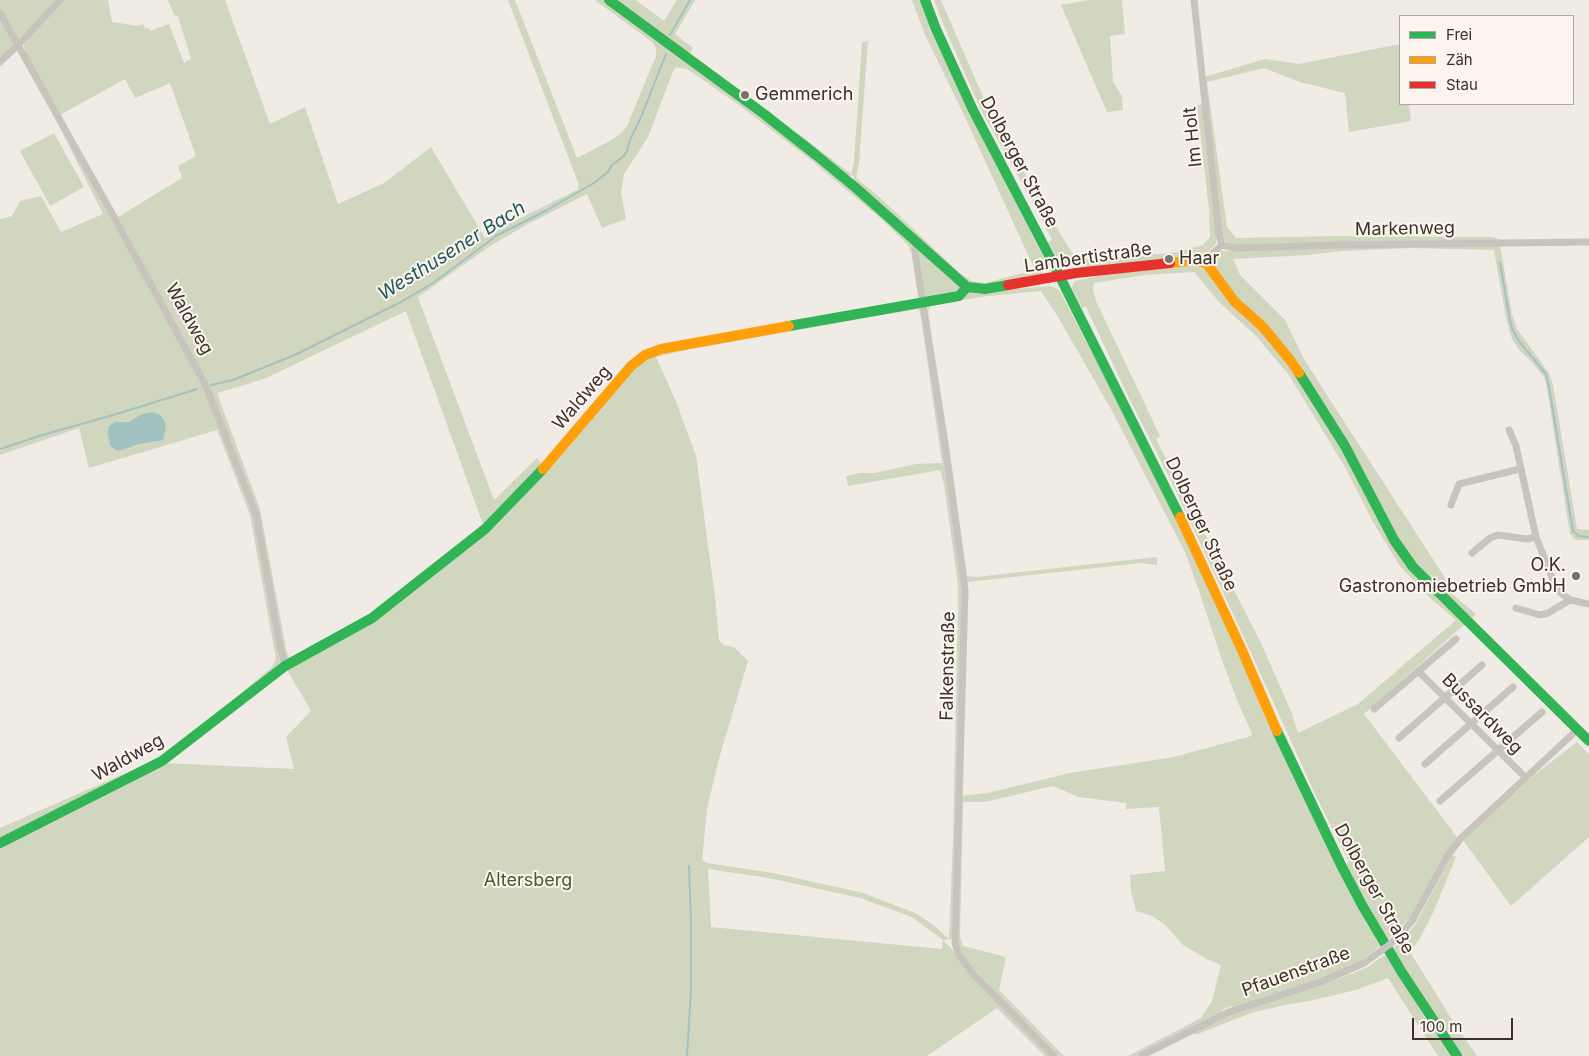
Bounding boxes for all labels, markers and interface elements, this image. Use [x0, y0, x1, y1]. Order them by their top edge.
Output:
legend [1399, 15, 1574, 105]
text: Frei [1446, 25, 1472, 44]
text: Zäh [1446, 50, 1473, 69]
text: Stau [1446, 75, 1478, 94]
place label: Gemmerich [755, 84, 853, 106]
marker: Gemmerich [739, 89, 751, 101]
street label: Dolberger Straße [975, 93, 1063, 231]
street label: Im Holt [1179, 106, 1207, 168]
water label: Westhusener Bach [374, 196, 530, 306]
street label: Markenweg [1355, 217, 1455, 241]
street label: Lambertistraße [1023, 238, 1153, 278]
place label: Haar [1179, 248, 1219, 270]
marker: Haar [1163, 253, 1175, 265]
street label: Waldweg [161, 280, 217, 358]
street label: Waldweg [548, 361, 616, 435]
street label: Dolberger Straße [1160, 454, 1242, 594]
place label: O.K. Gastronomiebetrieb GmbH [1339, 555, 1566, 598]
marker: O.K. Gastronomiebetrieb GmbH [1570, 570, 1582, 582]
street label: Falkenstraße [936, 611, 960, 721]
street label: Bussardweg [1437, 669, 1527, 759]
street label: Waldweg [89, 730, 167, 786]
street label: Dolberger Straße [1329, 820, 1419, 958]
park label: Altersberg [484, 870, 572, 892]
street label: Pfauenstraße [1239, 942, 1353, 1002]
scale bar [1414, 1008, 1515, 1040]
text: 100 m [1420, 1017, 1462, 1036]

